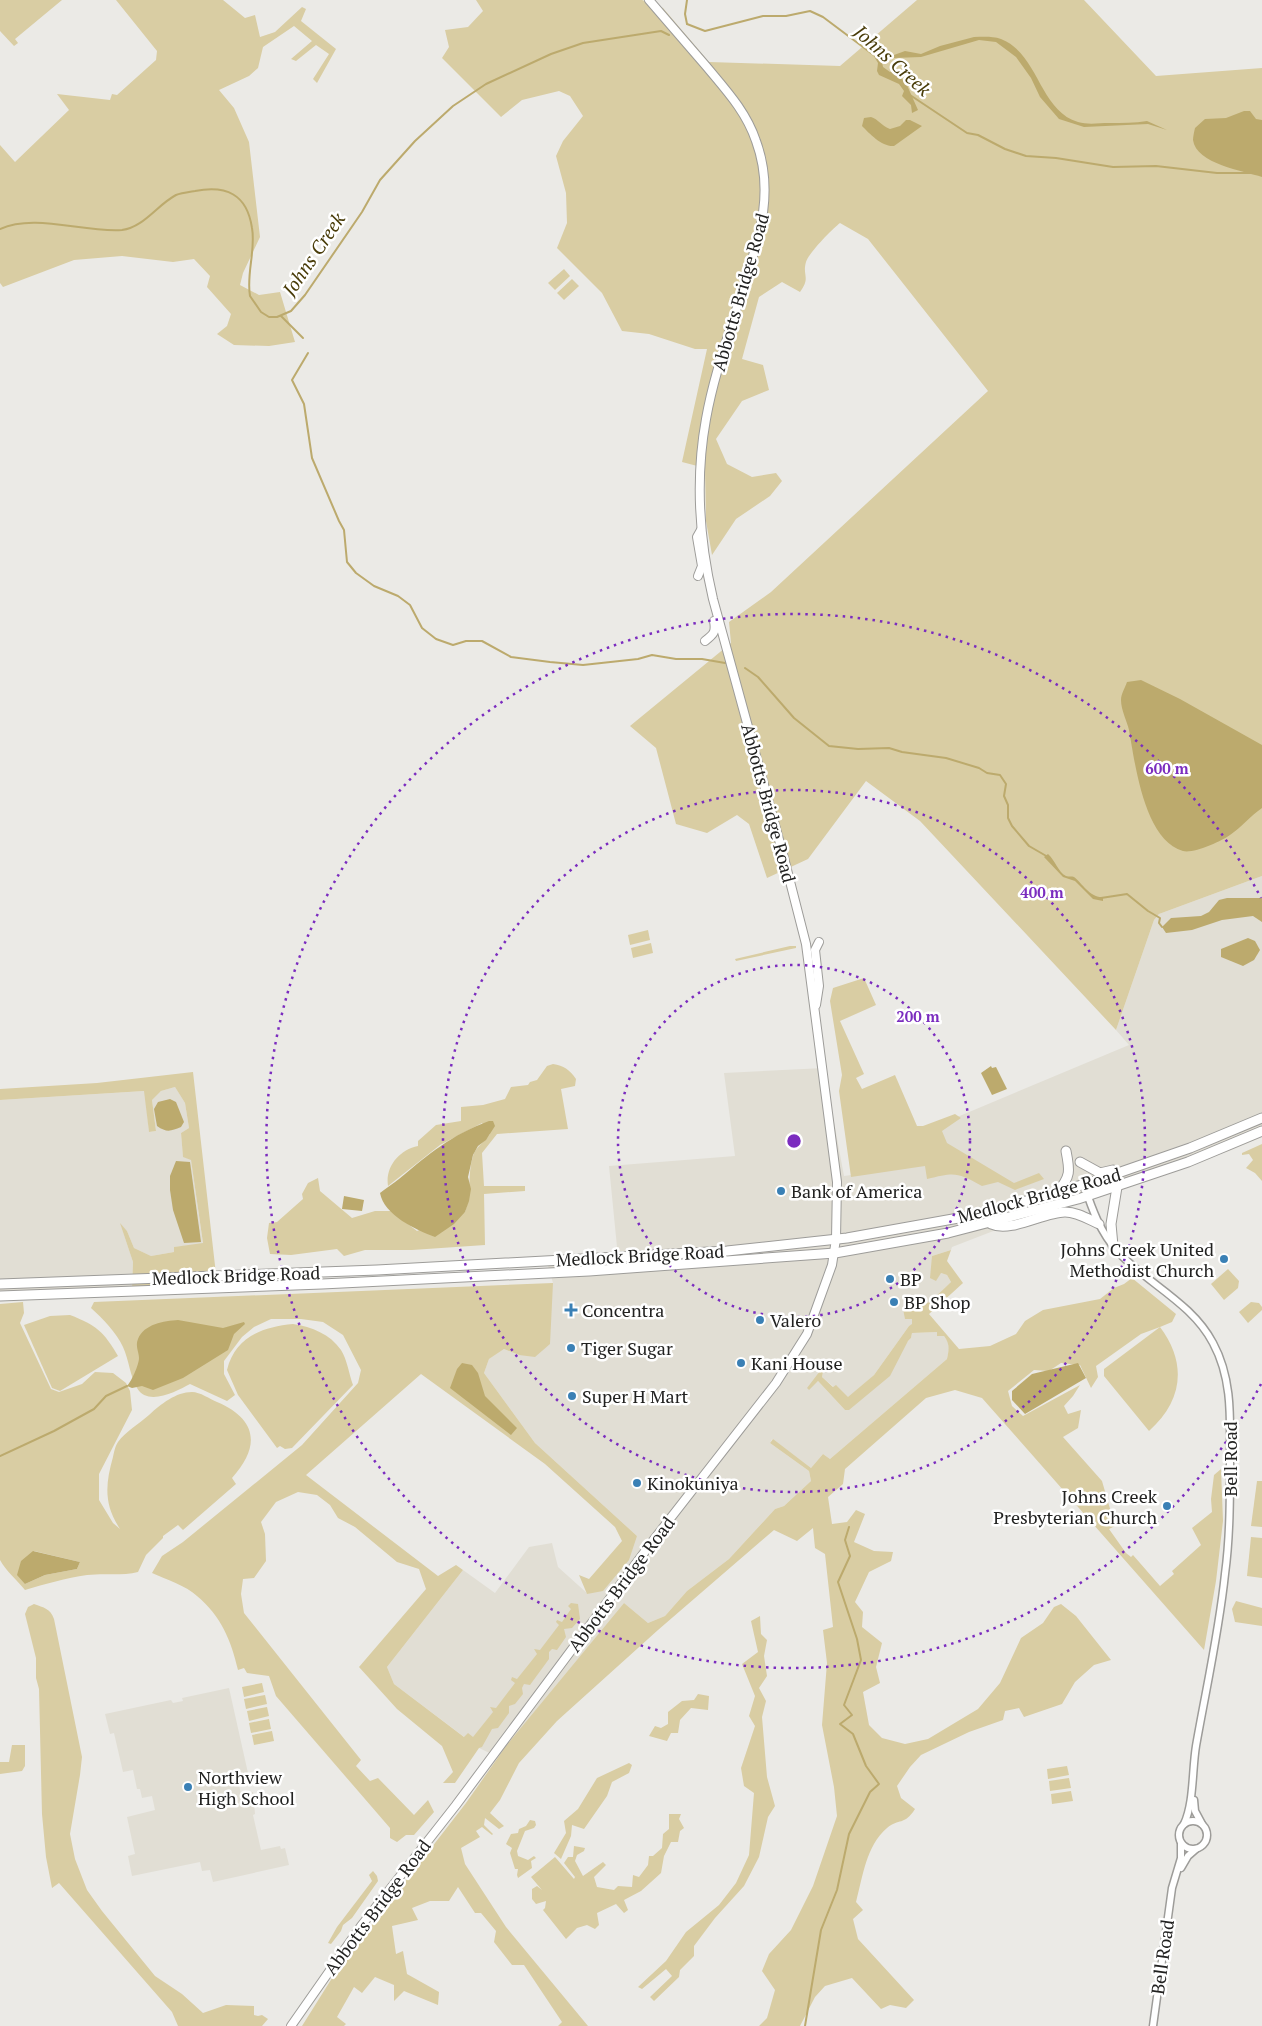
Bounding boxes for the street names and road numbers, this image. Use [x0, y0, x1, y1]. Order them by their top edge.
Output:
street label: Abbotts Bridge Road [706, 210, 774, 374]
street label: Abbotts Bridge Road [736, 721, 802, 885]
street label: Medlock Bridge Road [955, 1162, 1124, 1228]
street label: Medlock Bridge Road [555, 1239, 725, 1271]
street label: Medlock Bridge Road [151, 1260, 321, 1290]
street label: Bell Road [1218, 1421, 1242, 1497]
street label: Abbotts Bridge Road [562, 1511, 680, 1657]
street label: Abbotts Bridge Road [318, 1834, 436, 1980]
street label: Bell Road [1145, 1918, 1179, 1996]

